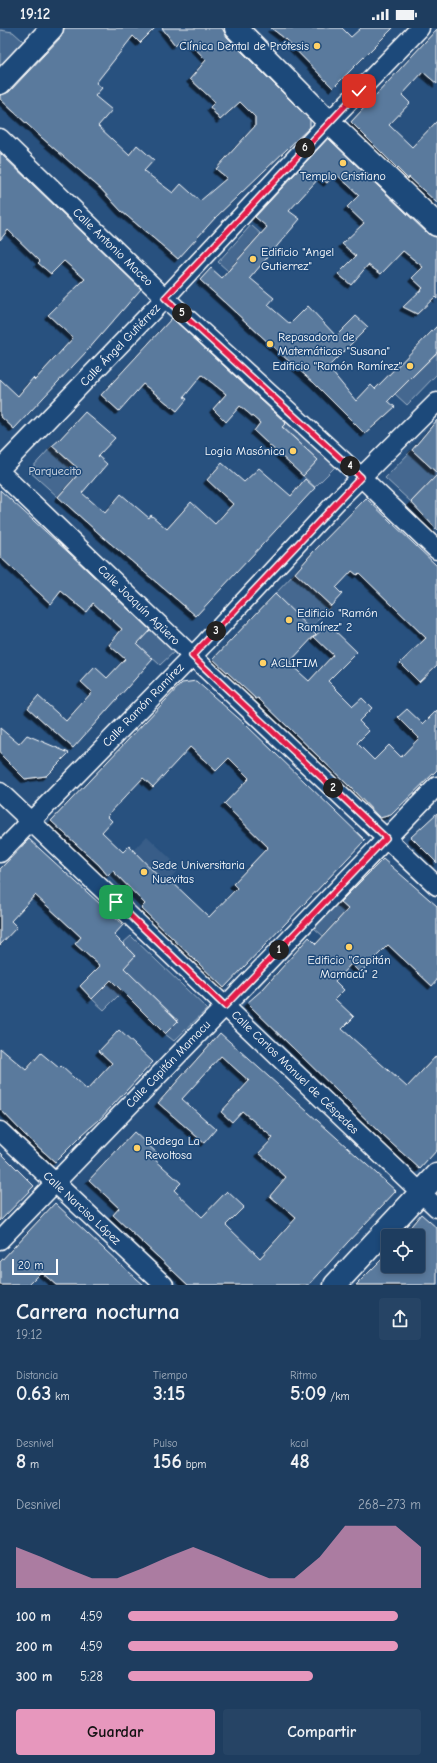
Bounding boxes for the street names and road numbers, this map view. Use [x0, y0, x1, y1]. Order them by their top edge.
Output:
street label: Calle Antonio Maceo [70, 205, 156, 289]
street label: Calle Ángel Gutiérrez [77, 300, 163, 389]
street label: Calle Joaquín Agüero [95, 562, 183, 648]
street label: Calle Ramón Ramírez [100, 660, 187, 750]
street label: Calle Carlos Manuel de Céspedes [229, 1007, 361, 1137]
street label: Calle Capitán Mamacu [123, 1018, 213, 1110]
street label: Calle Narciso López [40, 1168, 124, 1248]

